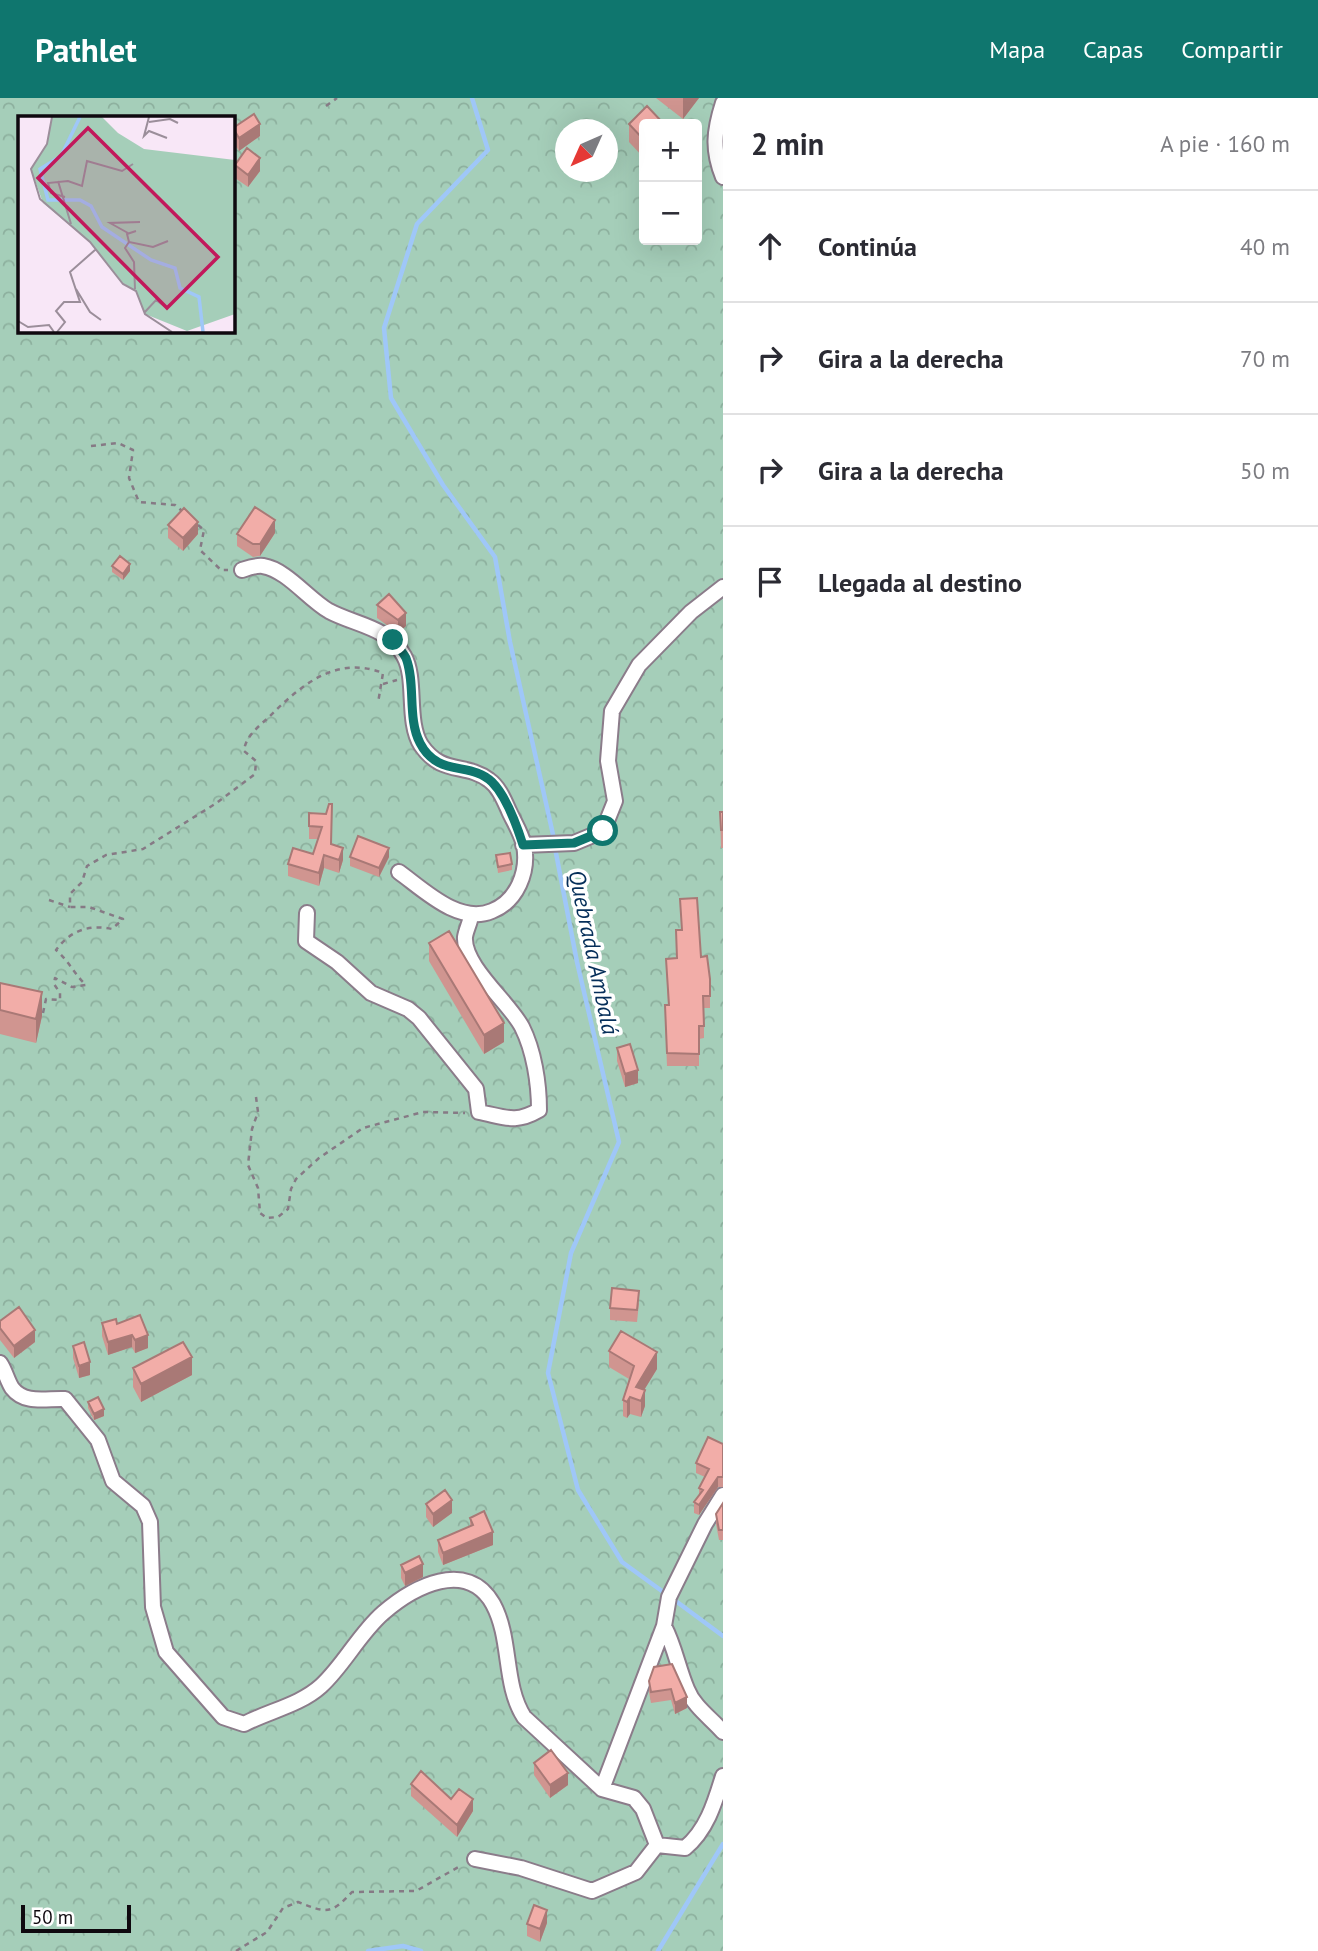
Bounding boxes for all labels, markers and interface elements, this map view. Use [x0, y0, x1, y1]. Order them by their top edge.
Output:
text: Pathlet [35, 28, 137, 71]
text: Mapa [989, 34, 1045, 65]
text: Capas [1083, 34, 1143, 65]
text: Compartir [1181, 34, 1283, 65]
inset map [18, 116, 234, 332]
north arrow [555, 119, 618, 182]
map controls [639, 119, 702, 245]
button: + [639, 119, 702, 182]
text: 2 min [751, 124, 824, 163]
text: A pie · 160 m [1160, 129, 1290, 158]
button: − [639, 182, 702, 245]
icon: ahead [751, 227, 789, 265]
text: Continúa [818, 230, 917, 263]
text: 40 m [1240, 232, 1290, 261]
icon: right [751, 339, 789, 377]
text: Gira a la derecha [818, 342, 1004, 375]
text: 70 m [1240, 344, 1290, 373]
icon: right [751, 451, 789, 489]
text: Gira a la derecha [818, 454, 1004, 487]
text: 50 m [1240, 456, 1290, 485]
icon: arrive [751, 563, 789, 601]
text: Llegada al destino [818, 566, 1022, 599]
route end [377, 624, 408, 655]
route start [587, 815, 618, 846]
water label: Quebrada Ambalá [562, 867, 626, 1037]
scale bar [21, 1902, 131, 1934]
text: 50 m [32, 1905, 73, 1929]

